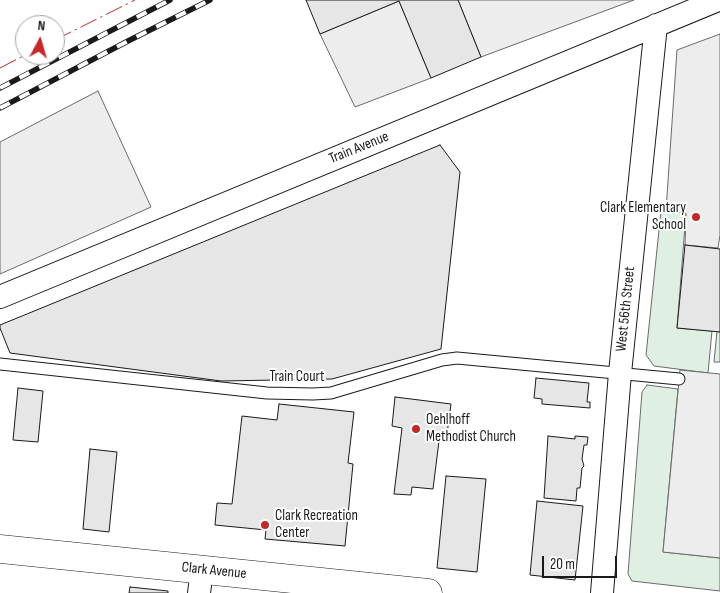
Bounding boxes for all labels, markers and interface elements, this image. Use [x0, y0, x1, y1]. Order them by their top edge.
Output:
north arrow [15, 15, 65, 65]
text: N [37, 17, 46, 34]
street label: Train Avenue [326, 128, 392, 168]
place label: Clark Elementary School [600, 199, 686, 234]
marker: Clark Elementary School [690, 211, 702, 223]
street label: West 56th Street [613, 266, 639, 352]
street label: Train Court [269, 368, 325, 386]
place label: Oehlhoff Methodist Church [426, 411, 516, 446]
marker: Oehlhoff Methodist Church [410, 423, 422, 435]
place label: Clark Recreation Center [275, 507, 358, 542]
marker: Clark Recreation Center [259, 519, 271, 531]
scale bar [545, 546, 620, 578]
text: 20 m [550, 555, 575, 574]
street label: Clark Avenue [181, 559, 247, 583]

